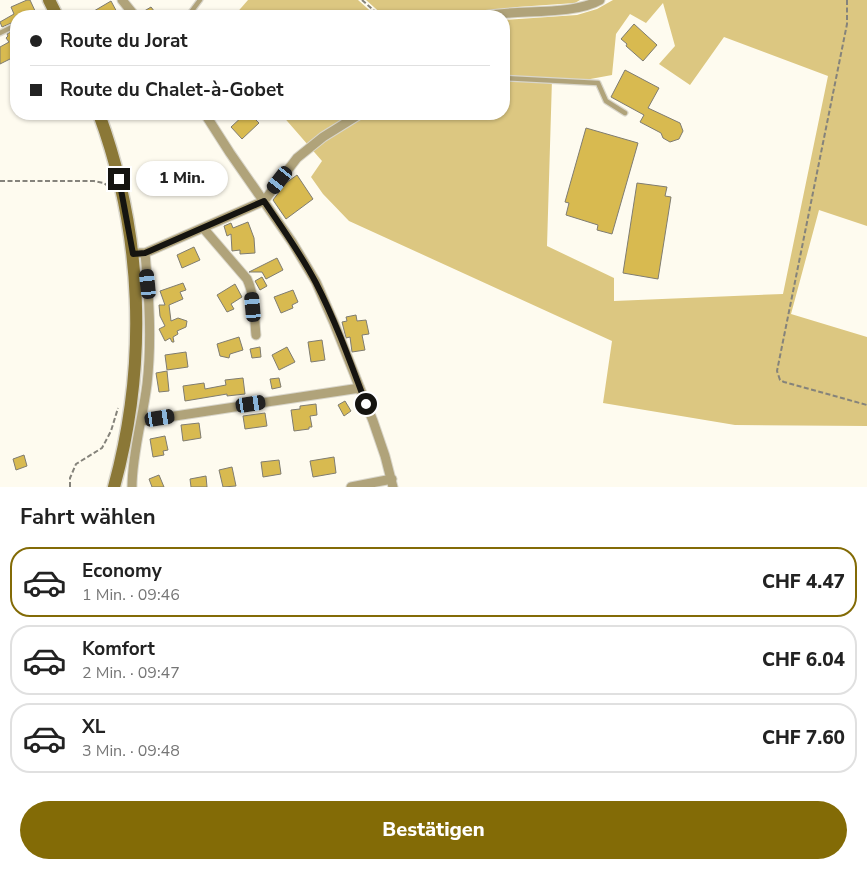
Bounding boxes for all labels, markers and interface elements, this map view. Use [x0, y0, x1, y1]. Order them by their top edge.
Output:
text: Route du Jorat [60, 28, 188, 54]
text: Route du Chalet-à-Gobet [60, 77, 284, 103]
callout: 1 Min. [136, 162, 229, 196]
car [264, 164, 295, 196]
text: 1 Min. [159, 167, 205, 189]
route end [108, 168, 130, 190]
car [138, 268, 157, 300]
car [244, 291, 261, 323]
route start [355, 393, 377, 415]
car [235, 394, 266, 414]
car [144, 408, 175, 428]
text: Fahrt wählen [20, 502, 156, 532]
text: Economy [82, 558, 162, 584]
icon: car [22, 560, 67, 605]
text: CHF 4.47 [762, 569, 845, 595]
text: 1 Min. · 09:46 [82, 584, 180, 606]
text: Komfort [82, 636, 155, 662]
icon: car [22, 638, 67, 683]
text: CHF 6.04 [762, 647, 845, 673]
text: 2 Min. · 09:47 [82, 662, 180, 684]
text: XL [82, 714, 105, 740]
icon: car [22, 716, 67, 761]
text: CHF 7.60 [762, 725, 845, 751]
text: 3 Min. · 09:48 [82, 740, 180, 762]
button: Bestätigen [20, 801, 847, 859]

